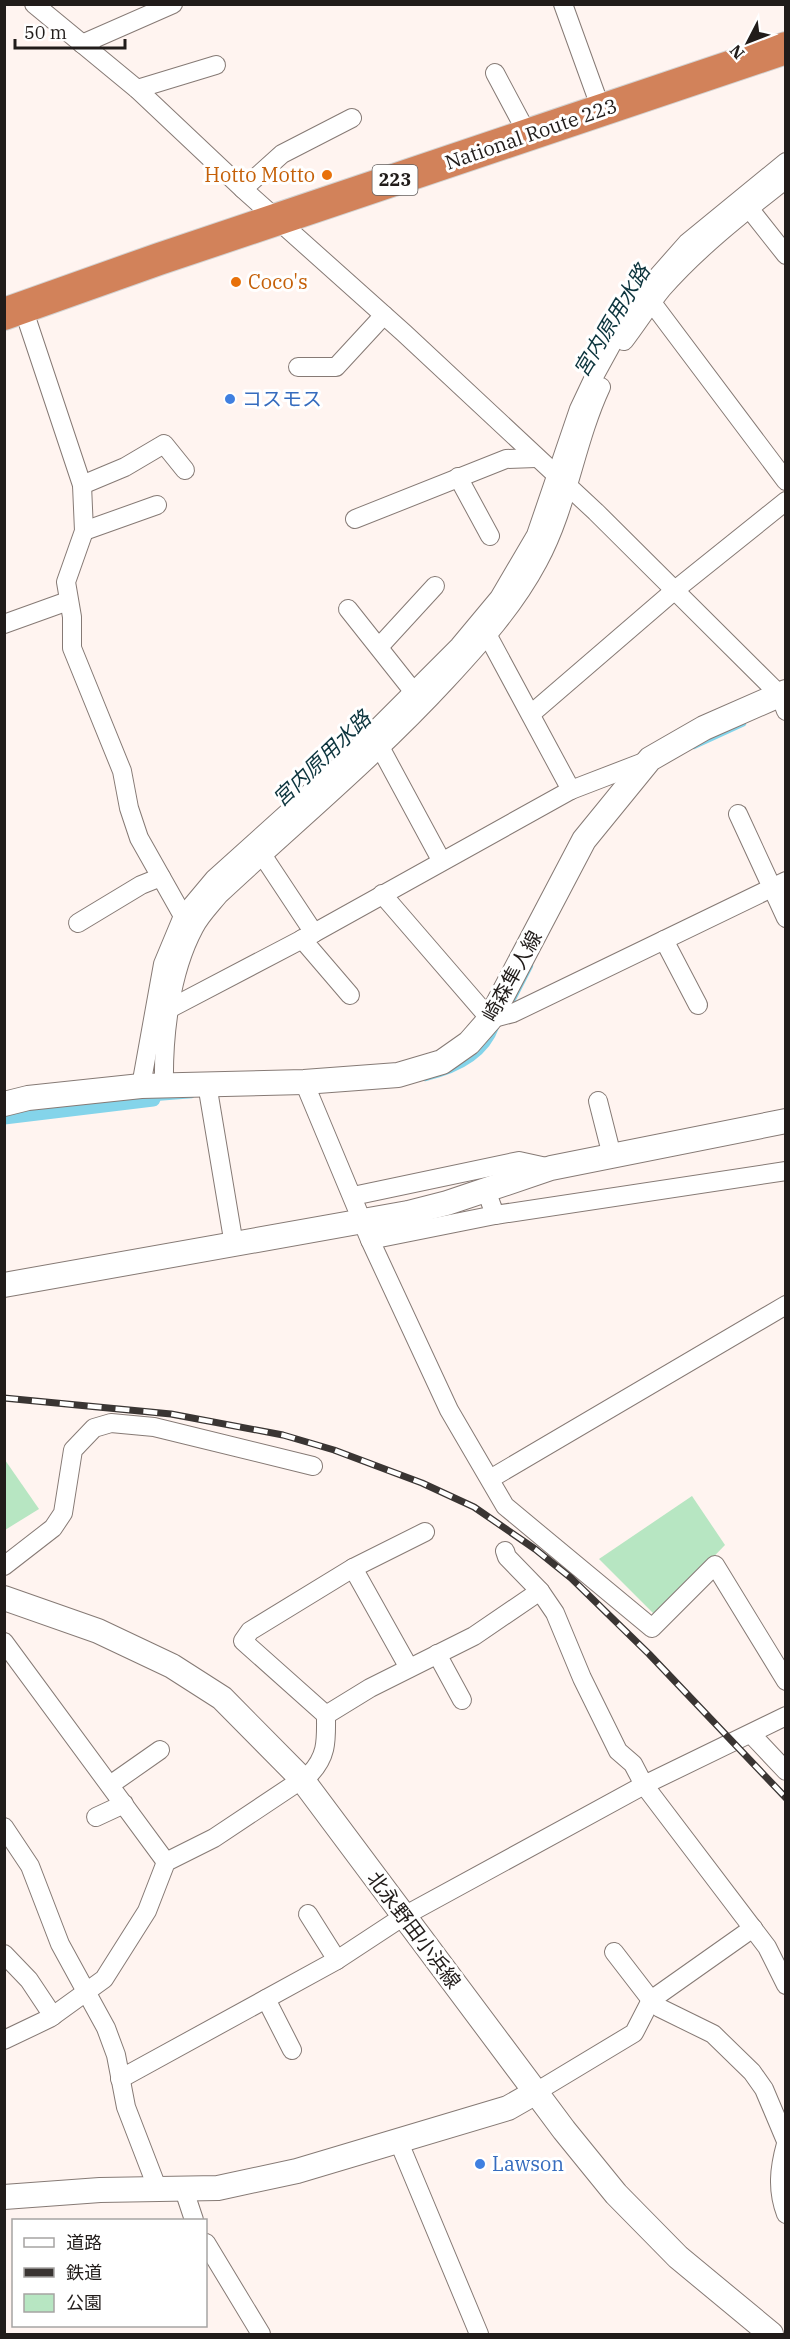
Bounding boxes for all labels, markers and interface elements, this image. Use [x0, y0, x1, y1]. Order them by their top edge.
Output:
scale bar [15, 12, 124, 50]
north arrow [718, 12, 778, 72]
text: 50 m [24, 21, 67, 44]
text: N [725, 41, 749, 63]
street label: National Route 223 [441, 91, 621, 176]
place label: Hotto Motto [204, 161, 315, 188]
road number: 223 [372, 165, 418, 195]
marker: Hotto Motto [320, 168, 334, 182]
water label: 宮内原用水路 [567, 258, 657, 382]
place label: Coco's [248, 268, 308, 295]
marker: Coco's [229, 275, 243, 289]
place label: コスモス [242, 385, 322, 412]
marker: コスモス [223, 392, 237, 406]
water label: 宮内原用水路 [266, 703, 378, 812]
street label: 崎森隼人線 [476, 925, 548, 1026]
street label: 北永野田小浜線 [361, 1866, 467, 1994]
place label: Lawson [492, 2150, 564, 2177]
marker: Lawson [473, 2157, 487, 2171]
legend [12, 2219, 207, 2327]
text: 道路 [66, 2231, 102, 2254]
text: 鉄道 [66, 2261, 102, 2284]
text: 公園 [66, 2291, 102, 2314]

